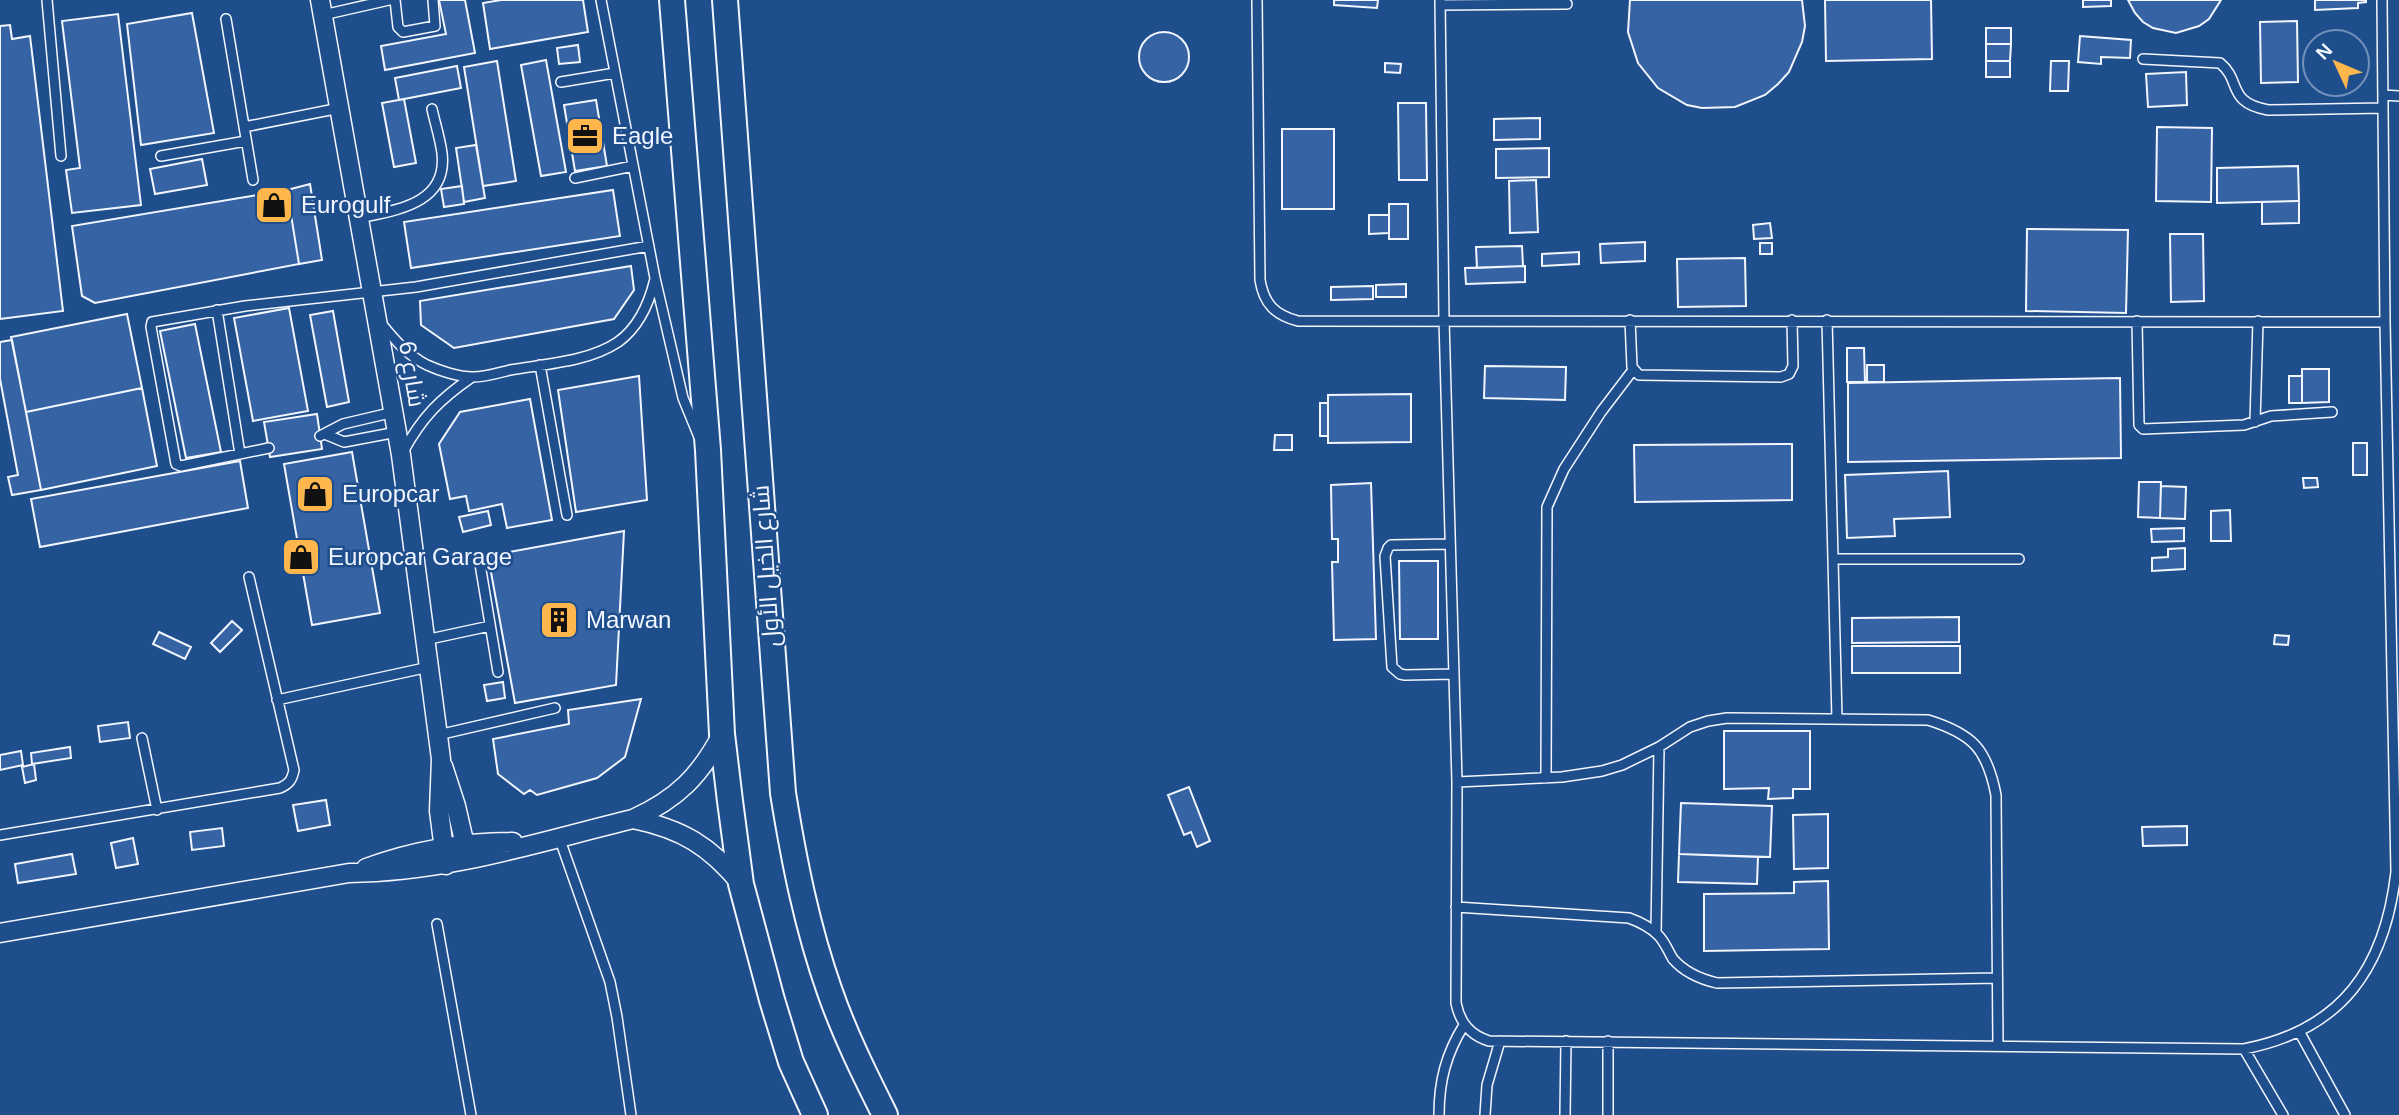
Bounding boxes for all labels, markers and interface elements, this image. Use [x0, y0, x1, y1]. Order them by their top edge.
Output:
north arrow [2301, 28, 2371, 98]
text: N [2312, 39, 2336, 64]
office icon: Eagle [564, 115, 606, 157]
place label: Eagle [612, 122, 673, 149]
shop icon: Eurogulf [253, 184, 295, 226]
place label: Eurogulf [301, 191, 391, 218]
street label: شارع 6 [391, 339, 431, 409]
shop icon: Europcar [294, 473, 336, 515]
place label: Europcar [342, 480, 439, 507]
street label: شارع الخيل الأول [746, 484, 788, 648]
shop icon: Europcar Garage [280, 536, 322, 578]
place label: Europcar Garage [328, 543, 512, 570]
building icon: Marwan [538, 599, 580, 641]
place label: Marwan [586, 606, 671, 633]

